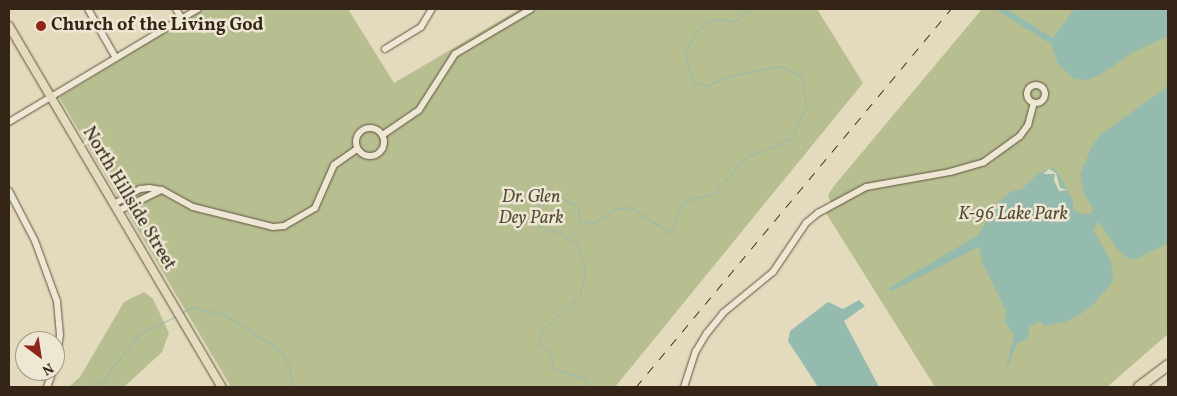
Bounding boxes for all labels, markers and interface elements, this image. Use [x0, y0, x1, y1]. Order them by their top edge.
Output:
place label: Church of the Living God [51, 15, 262, 37]
marker: Church of the Living God [35, 20, 47, 32]
street label: North Hillside Street [77, 123, 179, 275]
park label: Dr. Glen Dey Park [499, 188, 563, 230]
park label: K-96 Lake Park [958, 204, 1068, 226]
north arrow [15, 331, 65, 381]
text: N [38, 358, 57, 379]

